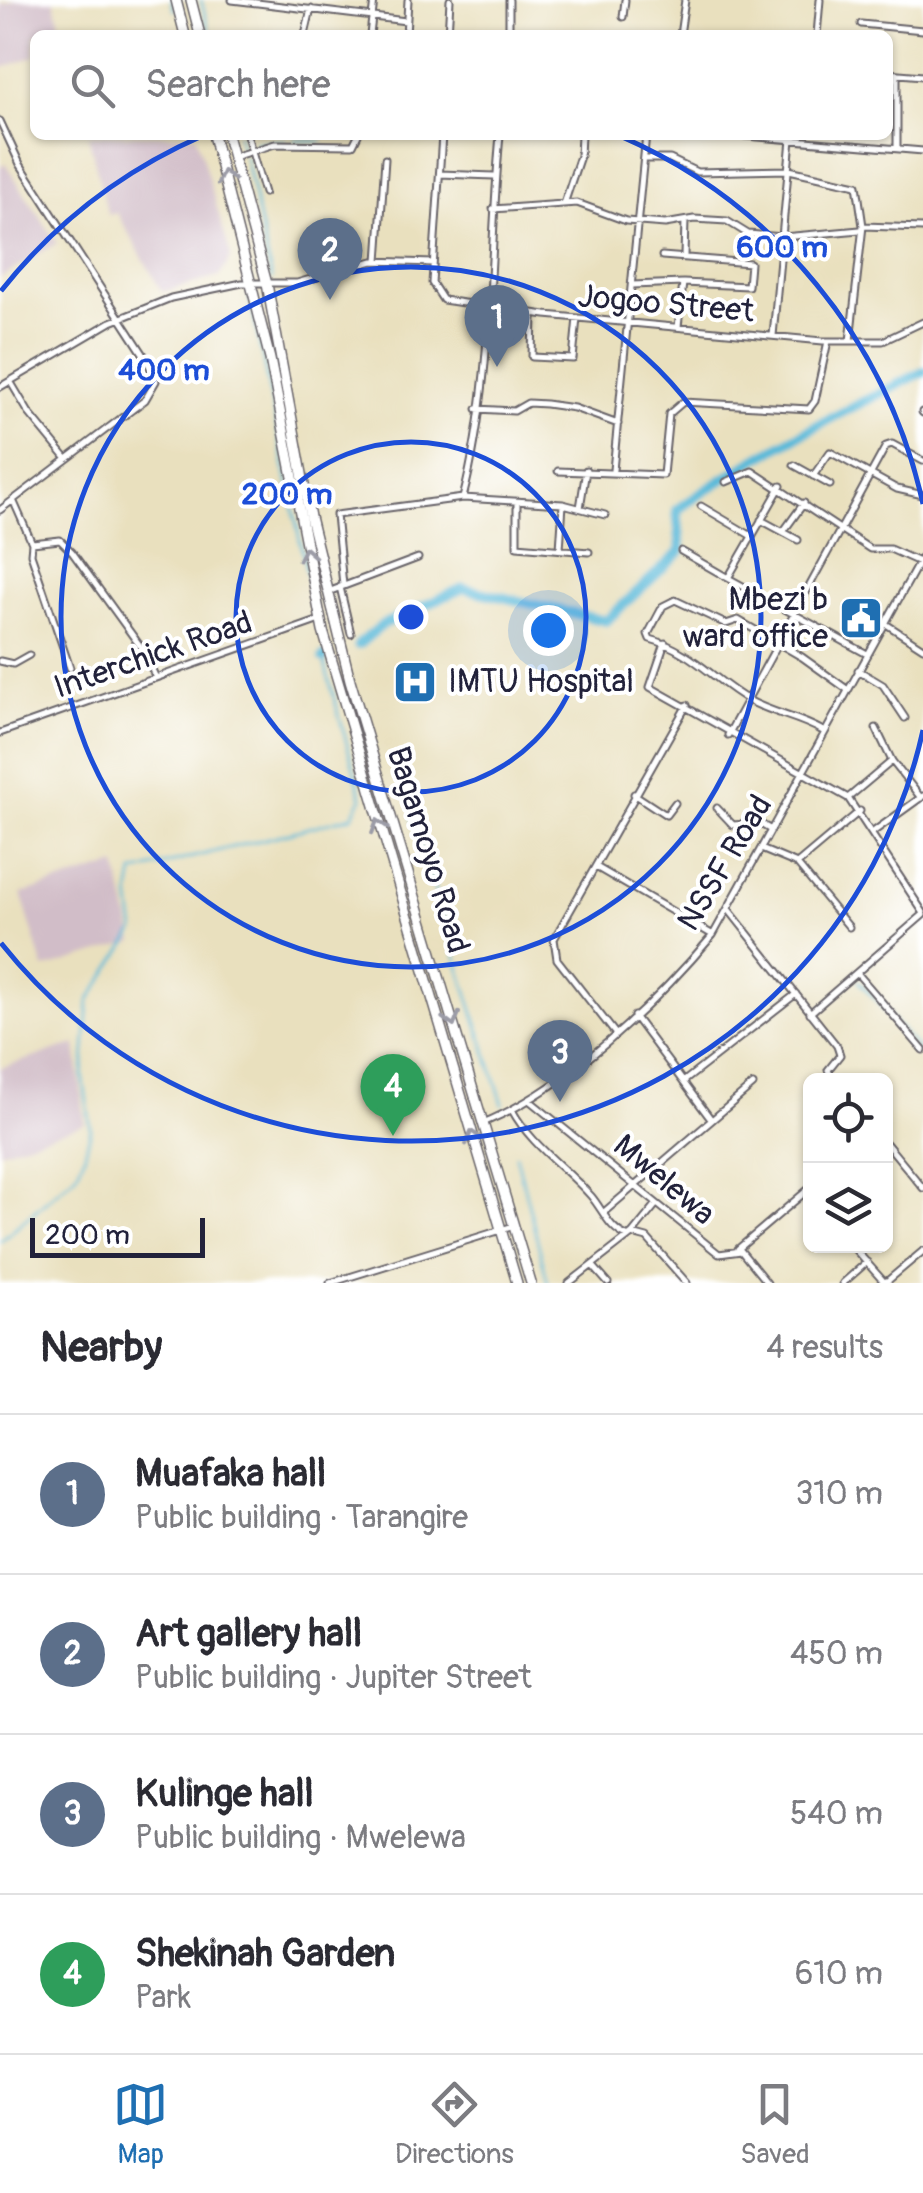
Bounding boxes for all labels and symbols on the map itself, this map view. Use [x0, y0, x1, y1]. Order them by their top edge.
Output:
one-way arrow [216, 169, 237, 186]
pin: 2 [298, 218, 362, 300]
text: 600 m [736, 229, 828, 266]
street label: Jogoo Street [576, 276, 756, 332]
pin: 1 [464, 284, 530, 367]
text: 400 m [118, 352, 210, 389]
text: 200 m [242, 476, 332, 513]
one-way arrow [296, 546, 317, 562]
place label: Mbezi b ward office [682, 580, 828, 657]
public building icon: Mbezi b ward office [838, 595, 884, 641]
centre of rings [393, 599, 429, 635]
street label: Interchick Road [49, 602, 257, 708]
your location [523, 605, 574, 656]
hospital icon: IMTU Hospital [392, 659, 438, 705]
place label: IMTU Hospital [448, 662, 634, 702]
street label: Bagamoyo Road [378, 742, 478, 958]
street label: NSSF Road [669, 788, 781, 938]
one-way arrow [370, 818, 391, 835]
one-way arrow [440, 1011, 461, 1028]
pin: 3 [528, 1020, 592, 1102]
pin: 4 [360, 1054, 426, 1136]
street label: Mwelewa [605, 1126, 723, 1234]
one-way arrow [464, 1129, 485, 1146]
scale bar [30, 1213, 205, 1258]

